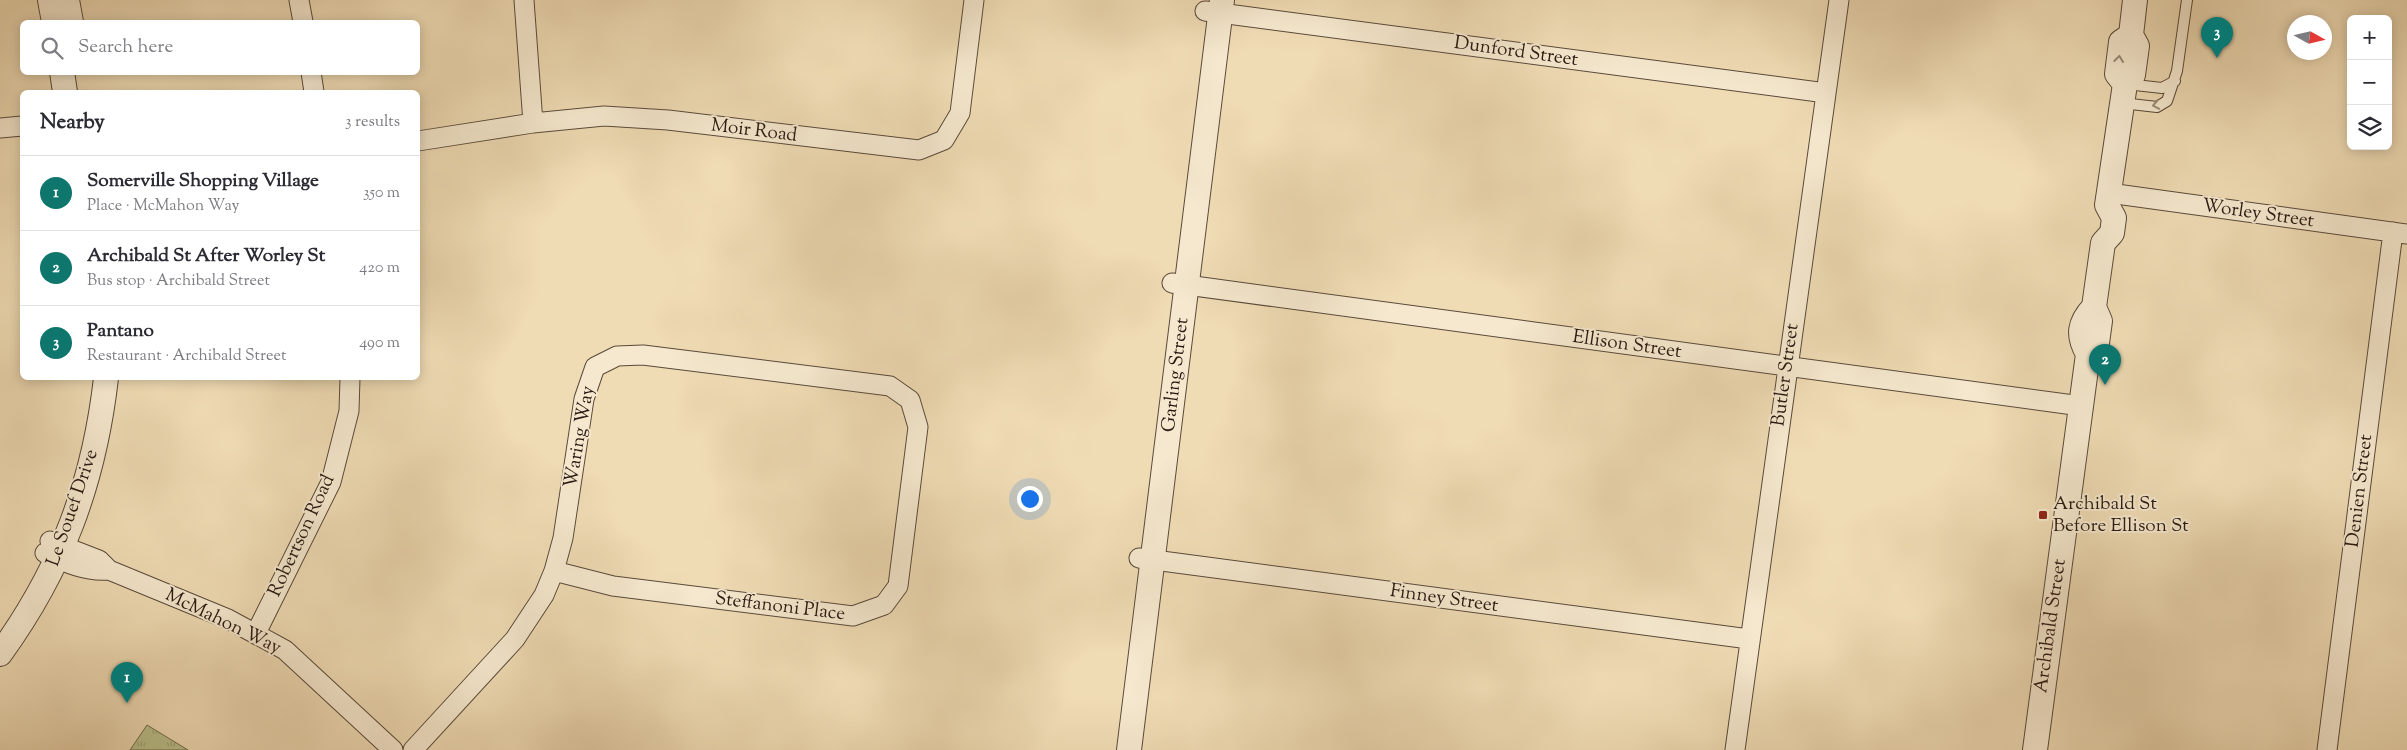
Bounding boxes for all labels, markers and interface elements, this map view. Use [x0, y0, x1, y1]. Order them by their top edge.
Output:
north arrow [2287, 15, 2332, 60]
map controls [2347, 15, 2392, 150]
button: + [2347, 15, 2392, 60]
pin: 3 [2201, 17, 2233, 58]
search box [20, 20, 420, 75]
street label: Dunford Street [1452, 30, 1580, 74]
icon: search [38, 34, 66, 62]
text: Search here [78, 34, 173, 61]
one-way arrow [2113, 54, 2124, 62]
button: − [2347, 60, 2392, 105]
one-way arrow [2151, 99, 2160, 109]
button: layers [2347, 105, 2392, 150]
text: Nearby [40, 108, 105, 138]
text: 3 results [345, 111, 400, 134]
street label: Moir Road [709, 112, 799, 150]
text: Somerville Shopping Village [87, 168, 319, 195]
text: 1 [53, 182, 59, 205]
text: 350 m [363, 182, 400, 205]
street label: Worley Street [2200, 193, 2316, 235]
text: Place · McMahon Way [87, 195, 240, 218]
text: Archibald St After Worley St [87, 243, 325, 270]
text: 2 [52, 257, 60, 280]
text: 420 m [359, 257, 400, 280]
text: Bus stop · Archibald Street [87, 270, 270, 293]
street label: Garling Street [1156, 316, 1196, 434]
text: Pantano [87, 318, 154, 345]
street label: Butler Street [1765, 321, 1807, 428]
street label: Ellison Street [1571, 324, 1684, 366]
text: 3 [53, 332, 59, 355]
text: 490 m [359, 332, 400, 355]
pin: 2 [2089, 344, 2121, 385]
text: Restaurant · Archibald Street [87, 345, 286, 368]
street label: Waring Way [558, 383, 602, 490]
street label: Denien Street [2340, 432, 2380, 549]
street label: Le Souef Drive [40, 446, 106, 570]
street label: Robertson Road [262, 470, 342, 602]
your location [1017, 486, 1043, 512]
place label: Archibald St Before Ellison St [2053, 491, 2189, 540]
marker: Archibald St Before Ellison St [2037, 509, 2049, 521]
street label: Archibald Street [2028, 557, 2074, 695]
street label: Finney Street [1388, 578, 1500, 620]
street label: McMahon Way [160, 582, 286, 662]
street label: Steffanoni Place [713, 586, 847, 628]
pin: 1 [111, 662, 143, 703]

